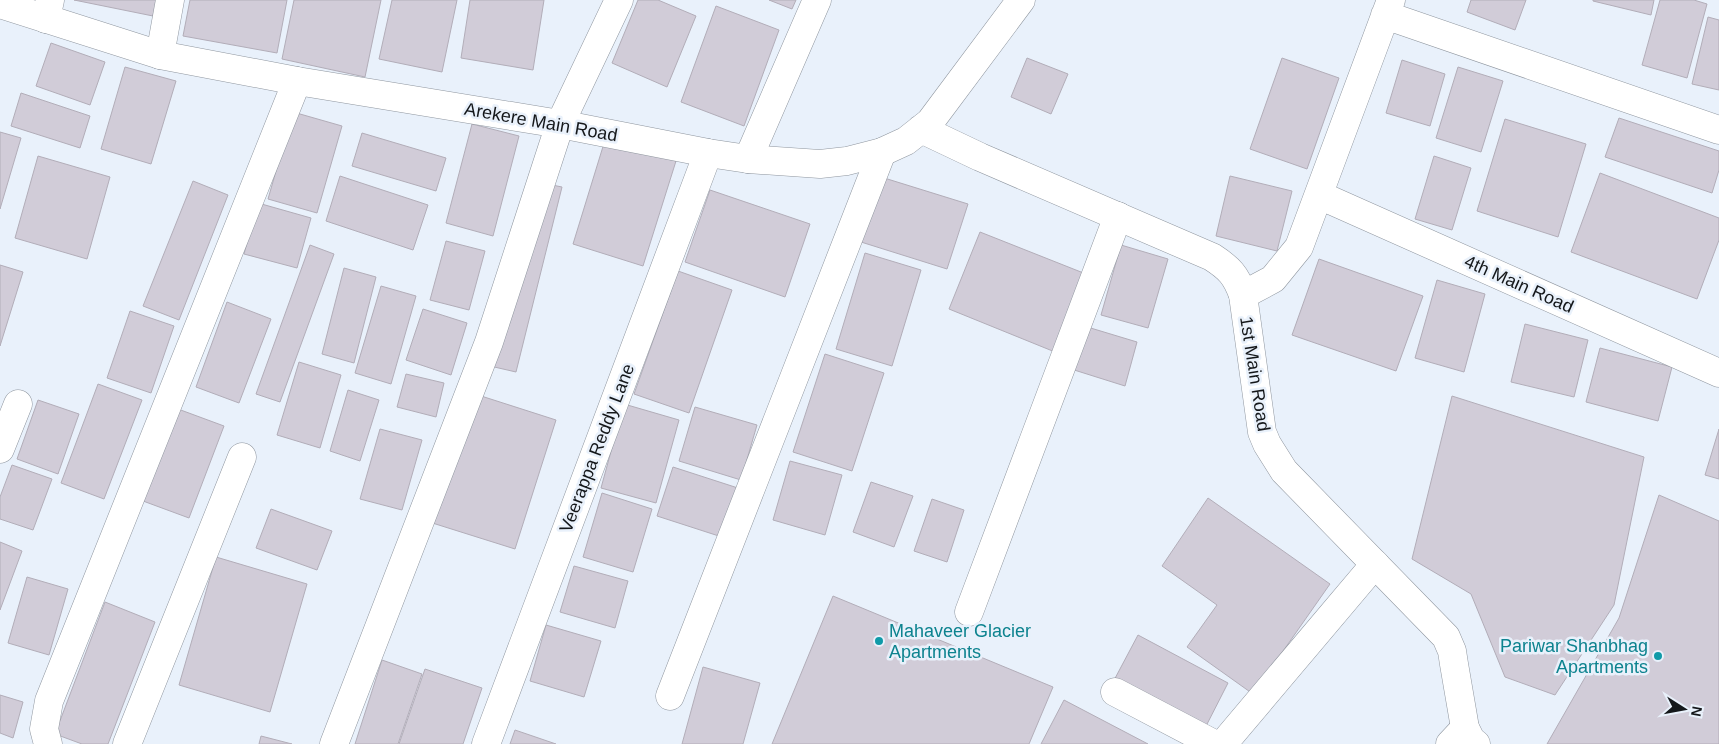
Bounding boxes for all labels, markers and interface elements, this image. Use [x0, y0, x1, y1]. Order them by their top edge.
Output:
street label: Arekere Main Road [463, 99, 619, 145]
street label: 4th Main Road [1461, 251, 1577, 317]
street label: 1st Main Road [1236, 315, 1274, 433]
street label: Veerappa Reddy Lane [556, 361, 638, 535]
place label: Mahaveer Glacier Apartments [889, 621, 1031, 662]
marker: Mahaveer Glacier Apartments [873, 635, 885, 647]
place label: Pariwar Shanbhag Apartments [1500, 636, 1648, 677]
marker: Pariwar Shanbhag Apartments [1652, 650, 1664, 662]
north arrow [1659, 684, 1709, 734]
text: N [1688, 705, 1706, 718]

